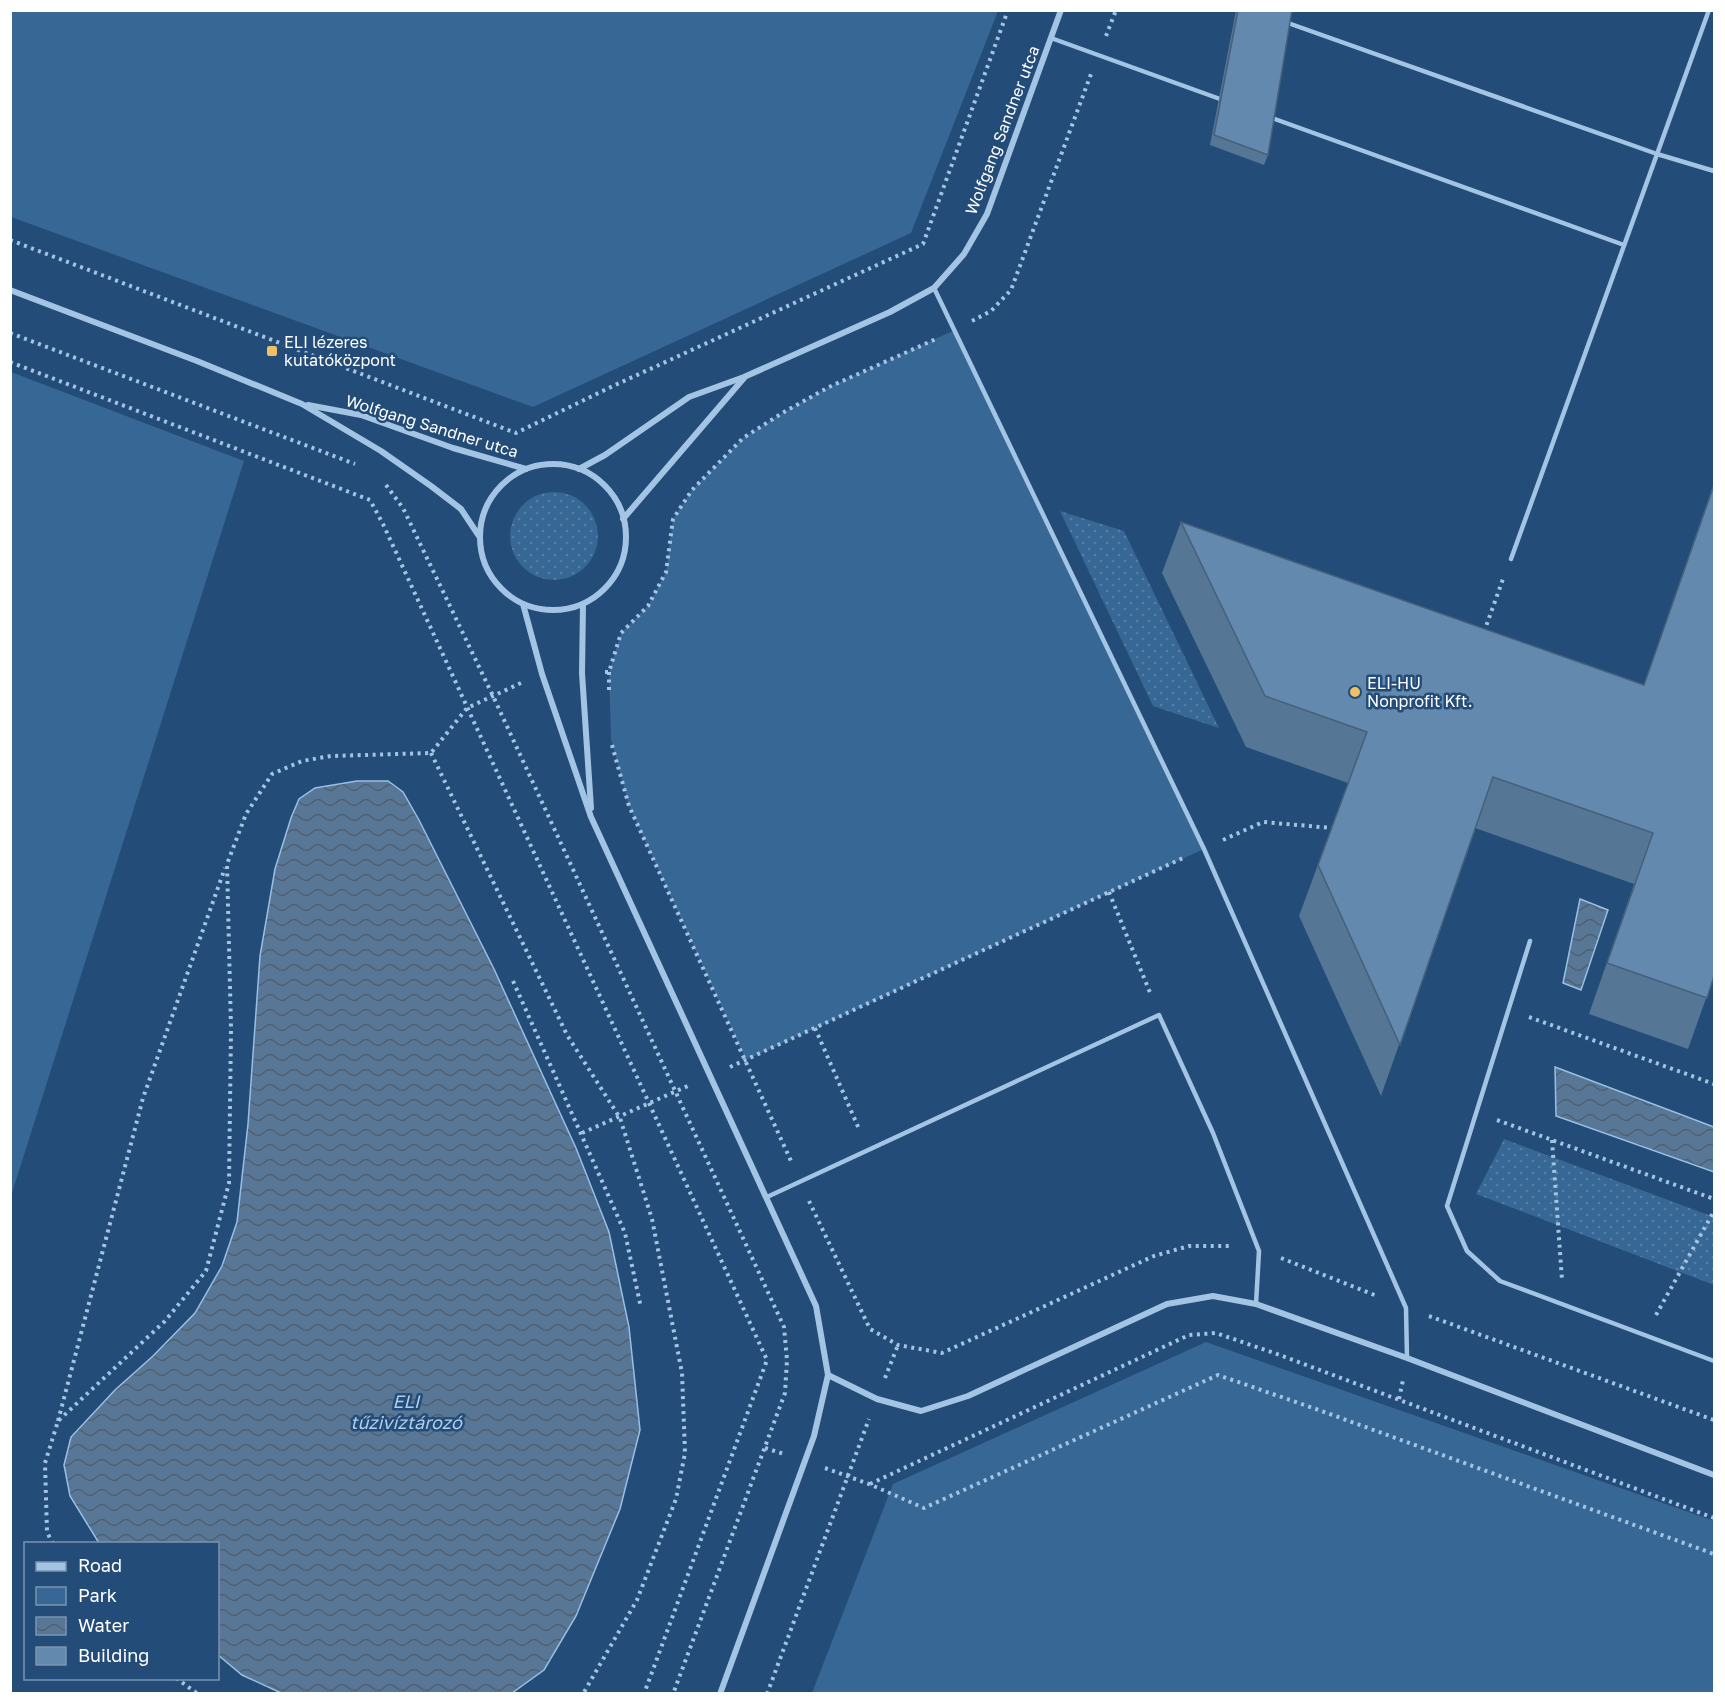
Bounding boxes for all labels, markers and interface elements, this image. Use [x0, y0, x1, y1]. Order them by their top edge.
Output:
street label: Wolfgang Sandner utca [960, 43, 1044, 217]
place label: ELI lézeres kutatóközpont [284, 332, 396, 370]
marker: ELI lézeres kutatóközpont [265, 344, 279, 358]
street label: Wolfgang Sandner utca [343, 390, 521, 462]
place label: ELI-HU Nonprofit Kft. [1367, 673, 1473, 711]
marker: ELI-HU Nonprofit Kft. [1348, 685, 1362, 699]
water label: ELI tűzivíztározó [350, 1390, 464, 1433]
legend [24, 1542, 219, 1680]
text: Road [78, 1554, 122, 1576]
text: Park [78, 1584, 117, 1606]
text: Water [78, 1614, 129, 1636]
text: Building [78, 1644, 149, 1666]

